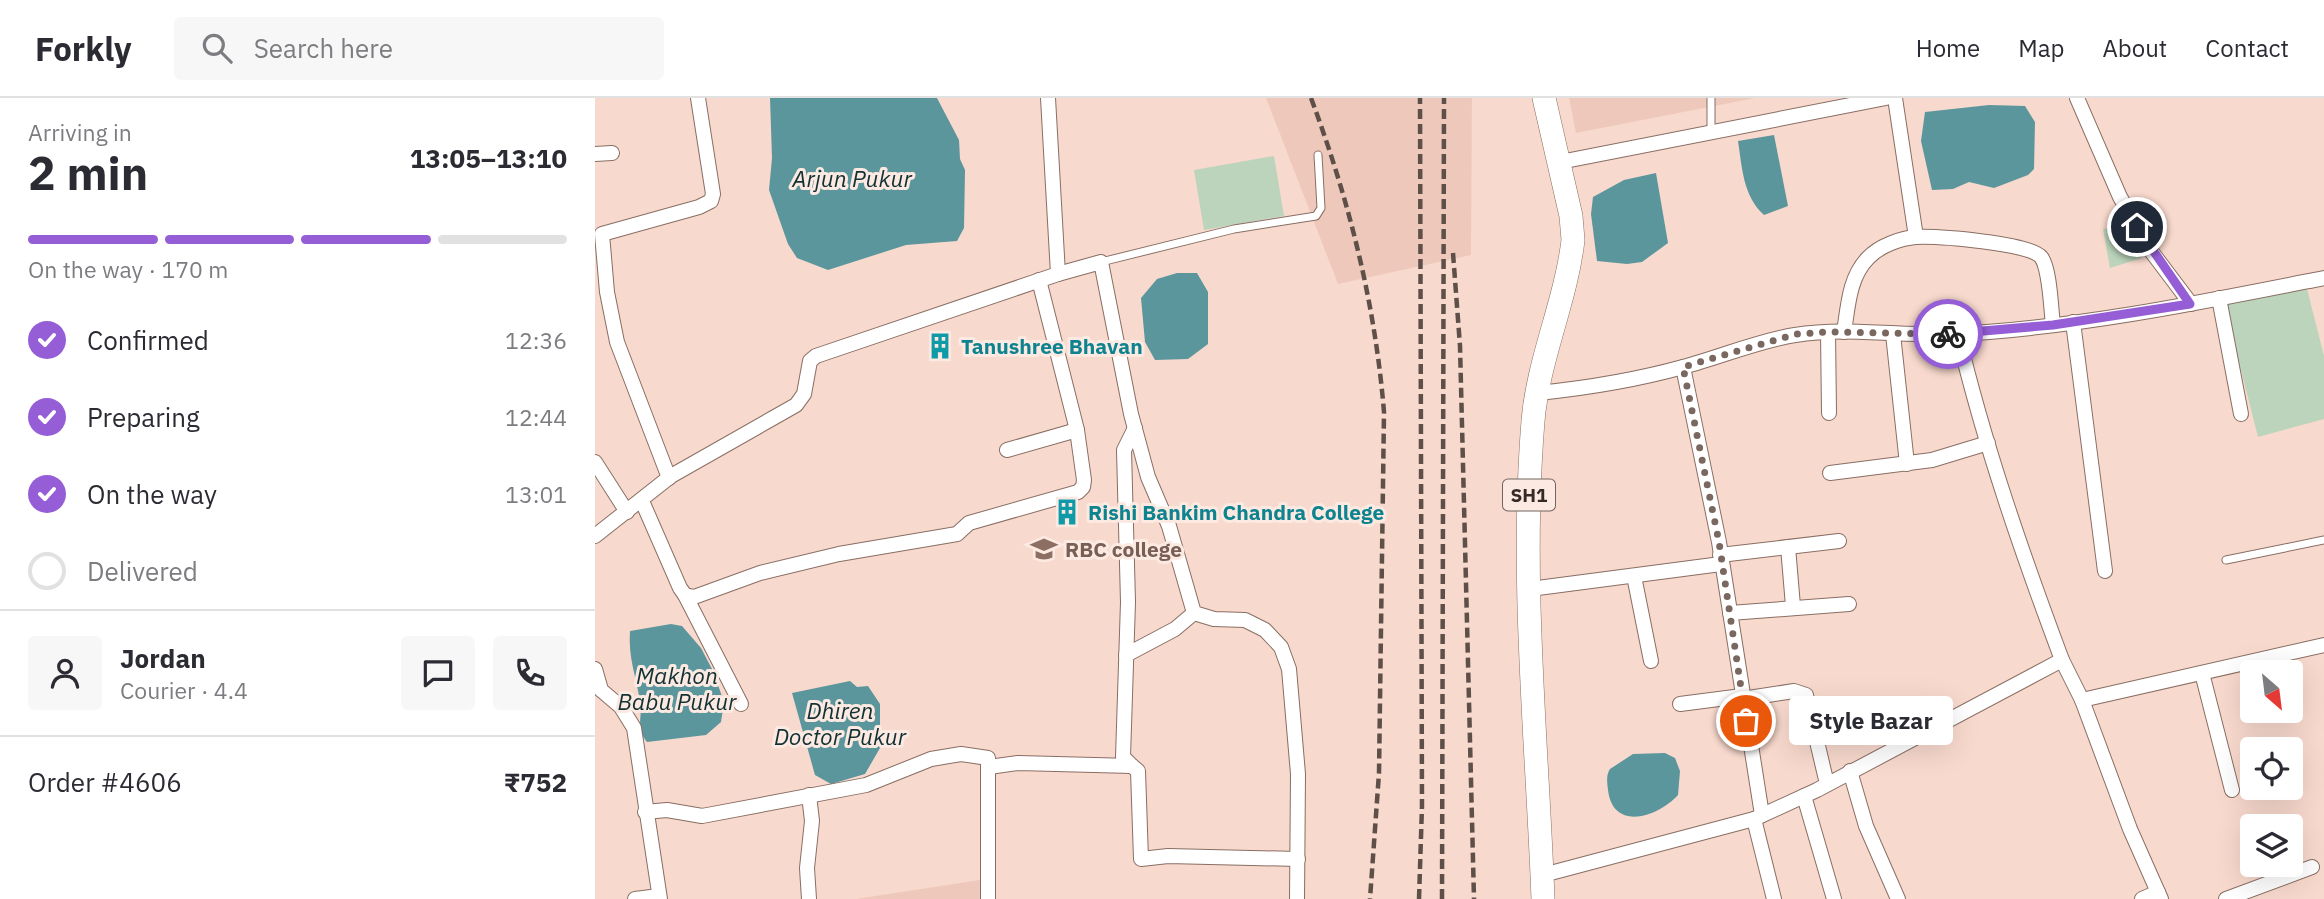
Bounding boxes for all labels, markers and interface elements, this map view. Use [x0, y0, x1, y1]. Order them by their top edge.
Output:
search box [174, 17, 664, 80]
text: Forkly [35, 27, 132, 70]
icon: search [198, 29, 236, 67]
text: Search here [254, 31, 393, 65]
text: Home [1916, 32, 1980, 64]
text: Map [2018, 32, 2064, 64]
text: About [2102, 32, 2167, 64]
text: Contact [2205, 32, 2289, 64]
text: Arriving in [28, 117, 132, 147]
text: 13:05–13:10 [410, 141, 567, 175]
text: 2 min [28, 143, 148, 203]
water label: Arjun Pukur [791, 163, 912, 193]
pin [2107, 197, 2167, 257]
icon: home [2118, 208, 2156, 246]
text: On the way · 170 m [28, 254, 228, 284]
courier [1913, 299, 1983, 369]
icon: bike [1929, 315, 1967, 353]
icon: check [28, 321, 66, 359]
text: Confirmed [87, 323, 209, 357]
text: 12:36 [505, 325, 567, 355]
building icon: Tanushree Bhavan [925, 331, 955, 361]
place label: Tanushree Bhavan [961, 332, 1143, 360]
icon: check [28, 398, 66, 436]
text: Preparing [87, 400, 200, 434]
text: 12:44 [505, 402, 567, 432]
icon: check [28, 475, 66, 513]
text: On the way [87, 477, 217, 511]
text: 13:01 [505, 479, 567, 509]
road number: SH1 [1503, 480, 1555, 510]
building icon: Rishi Bankim Chandra College [1052, 497, 1082, 527]
place label: Rishi Bankim Chandra College [1088, 498, 1384, 526]
school or university icon: RBC college [1029, 534, 1059, 564]
place label: RBC college [1065, 535, 1182, 563]
text: Delivered [87, 554, 198, 588]
button: person [28, 636, 102, 710]
button: chat [401, 636, 475, 710]
button: phone [493, 636, 567, 710]
text: Jordan [120, 641, 206, 675]
water label: Makhon Babu Pukur [618, 660, 737, 716]
north arrow [2240, 660, 2303, 723]
map controls [2240, 660, 2303, 877]
text: Courier · 4.4 [120, 675, 248, 705]
pin [1716, 691, 1776, 751]
water label: Dhiren Doctor Pukur [774, 695, 907, 751]
callout: Style Bazar [1788, 696, 1953, 746]
icon: bag [1727, 702, 1765, 740]
text: Style Bazar [1809, 705, 1933, 735]
button: locate [2240, 737, 2303, 800]
text: Order #4606 [28, 765, 182, 799]
text: ₹752 [504, 765, 567, 799]
button: layers [2240, 814, 2303, 877]

